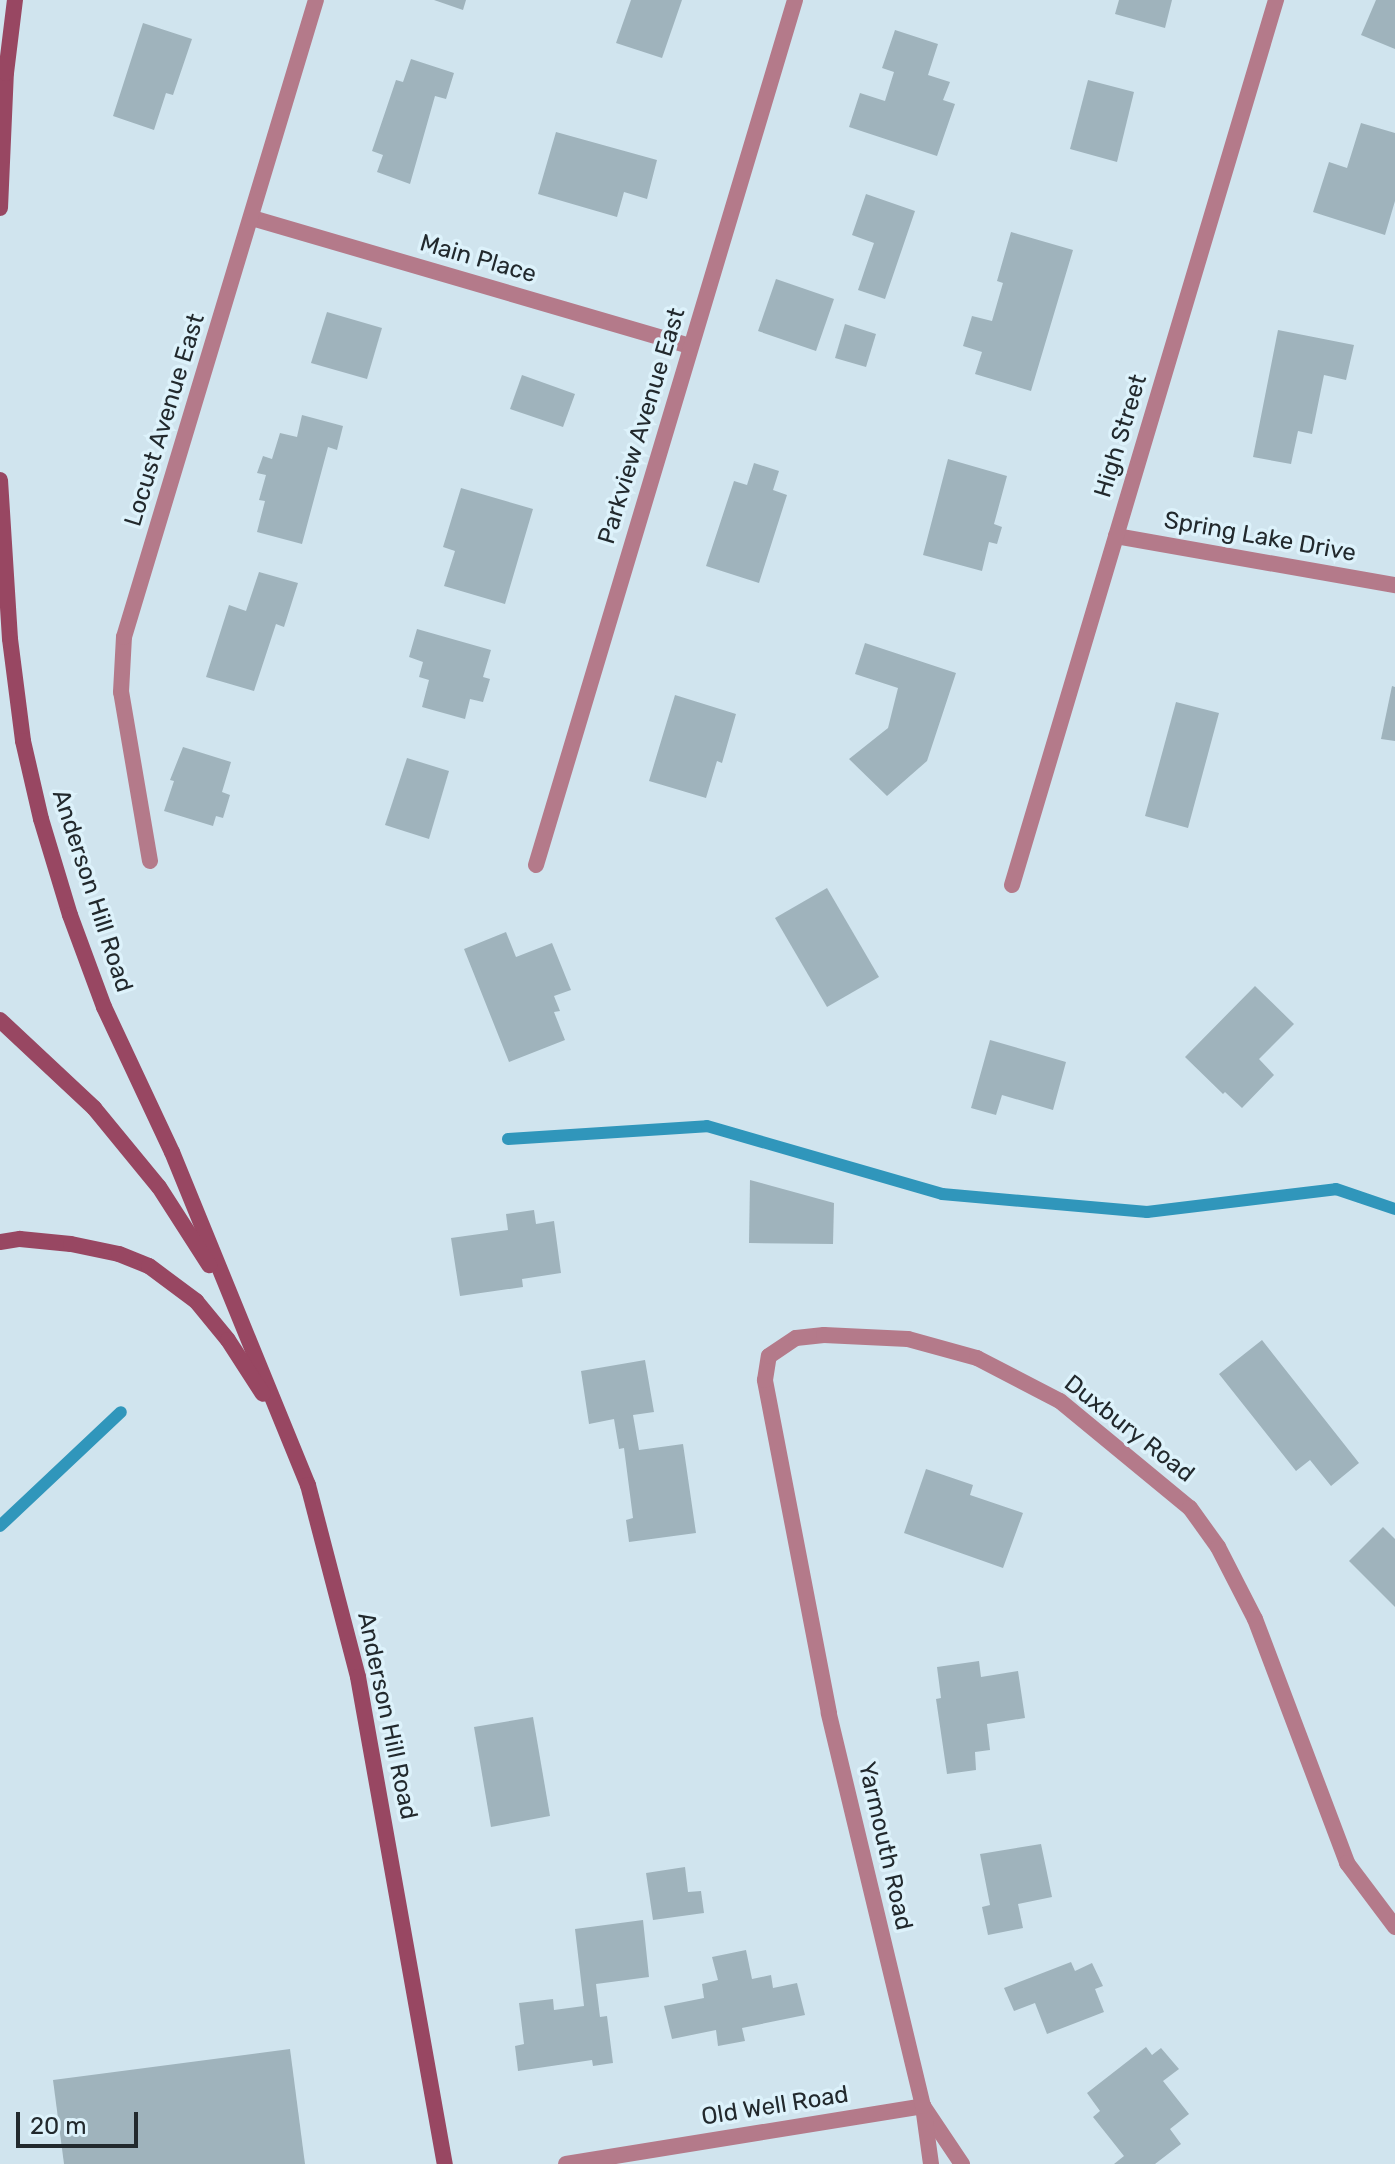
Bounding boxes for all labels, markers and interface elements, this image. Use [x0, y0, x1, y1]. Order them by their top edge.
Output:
street label: Main Place [416, 229, 540, 289]
street label: Parkview Avenue East [592, 304, 692, 548]
street label: Locust Avenue East [119, 310, 211, 530]
street label: High Street [1089, 371, 1153, 501]
street label: Spring Lake Drive [1162, 506, 1358, 568]
street label: Anderson Hill Road [46, 786, 138, 996]
street label: Duxbury Road [1058, 1369, 1200, 1489]
street label: Anderson Hill Road [351, 1610, 423, 1822]
street label: Yarmouth Road [852, 1759, 918, 1933]
street label: Old Well Road [699, 2080, 851, 2132]
scale bar [20, 2096, 142, 2146]
text: 20 m [30, 2112, 87, 2140]

